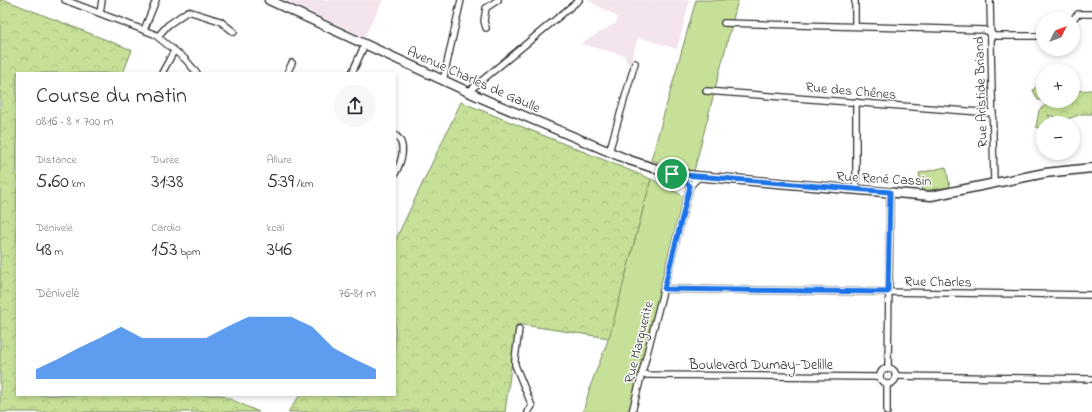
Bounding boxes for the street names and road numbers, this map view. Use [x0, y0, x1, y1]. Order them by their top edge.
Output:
street label: Rue Aristide Briand [969, 36, 994, 148]
street label: Avenue Charles de Gaulle [403, 42, 544, 119]
street label: Rue des Chênes [805, 77, 897, 106]
street label: Rue René Cassin [836, 167, 932, 192]
street label: Rue Charles [904, 271, 972, 294]
street label: Rue Marguerite [619, 298, 661, 386]
street label: Boulevard Dumay-Delille [688, 355, 834, 377]

